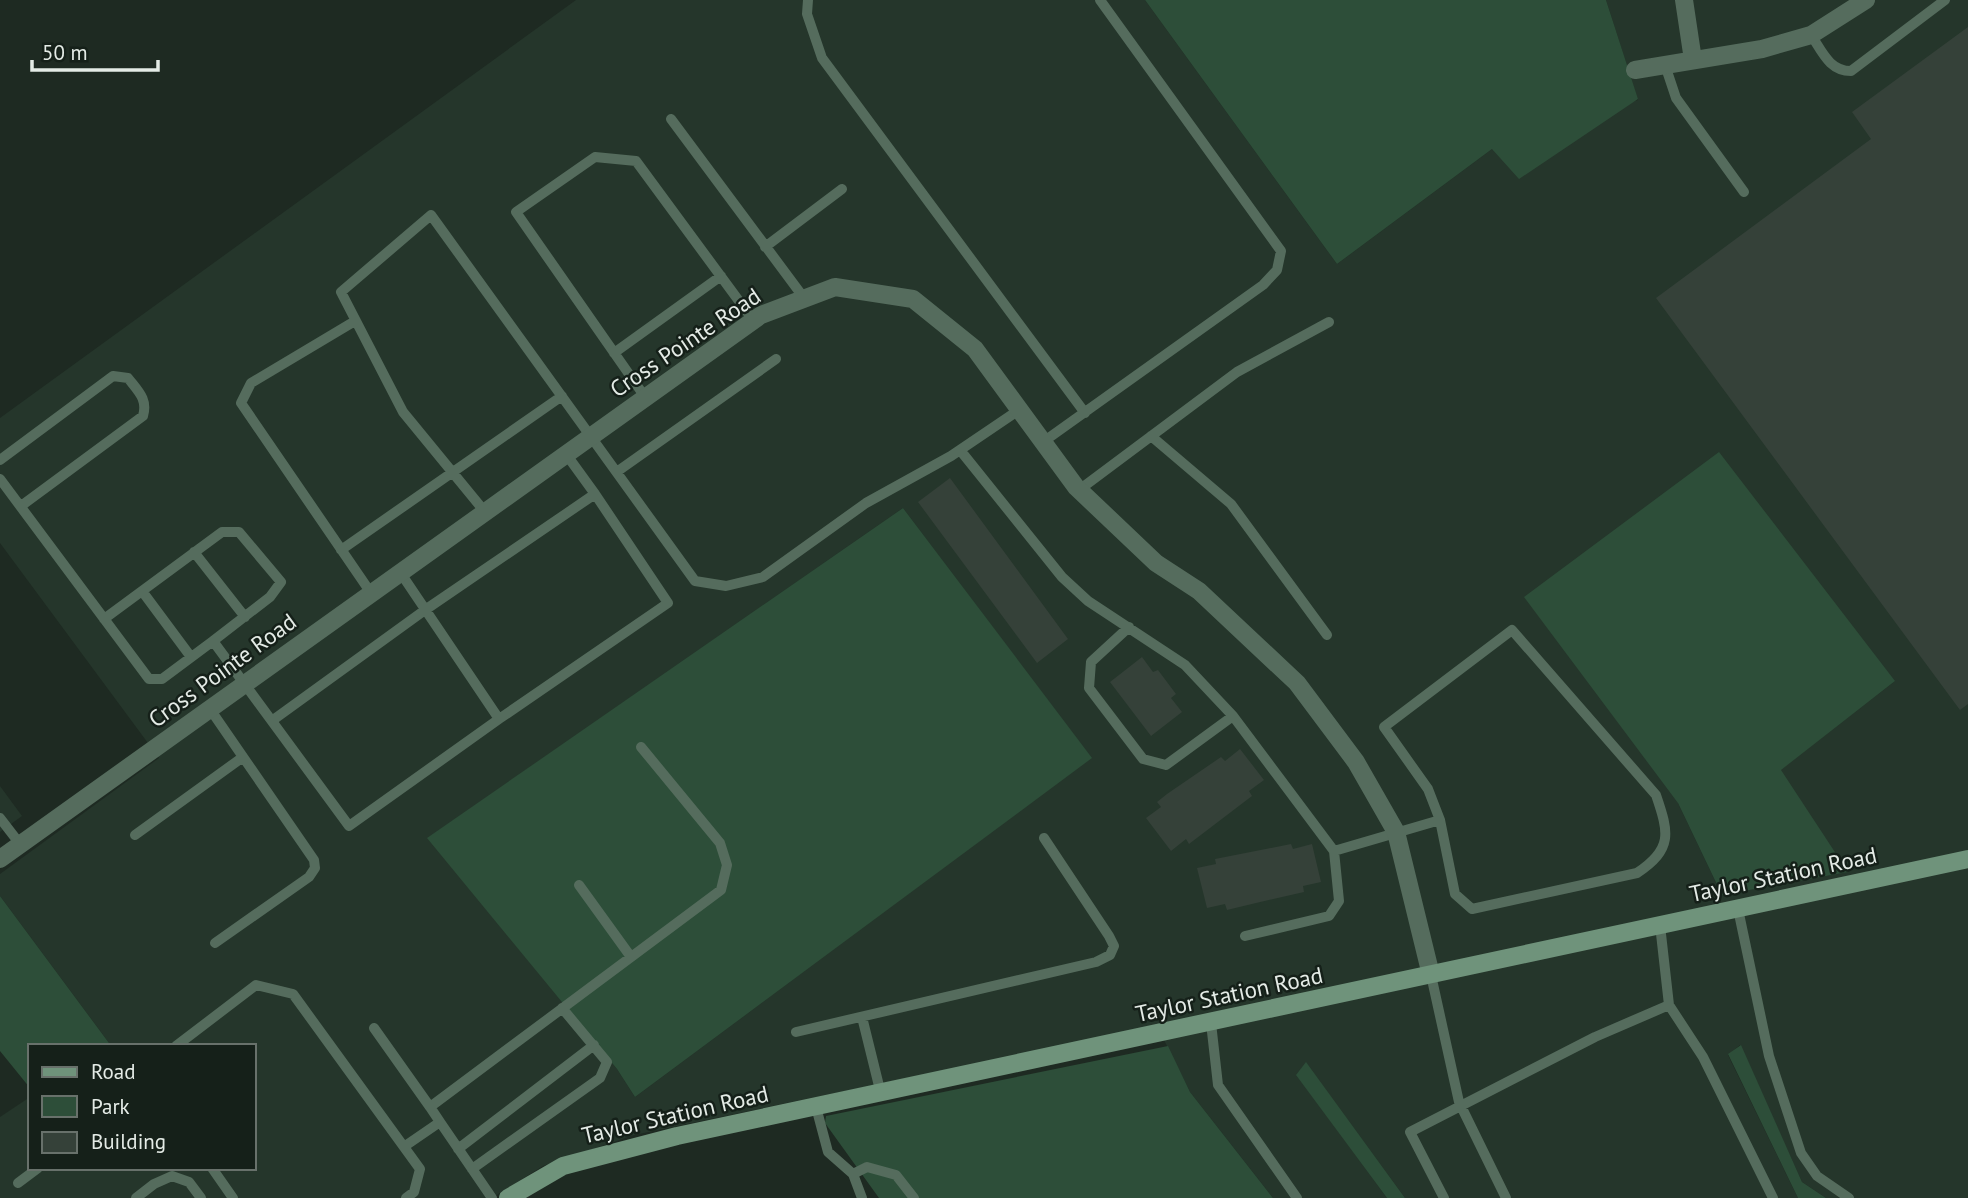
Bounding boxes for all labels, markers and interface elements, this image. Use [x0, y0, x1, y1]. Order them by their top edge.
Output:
scale bar [32, 28, 158, 72]
text: 50 m [42, 39, 88, 66]
street label: Cross Pointe Road [604, 281, 766, 403]
street label: Cross Pointe Road [142, 607, 302, 733]
street label: Taylor Station Road [1687, 840, 1879, 908]
street label: Taylor Station Road [1133, 960, 1325, 1028]
legend [28, 1044, 256, 1170]
text: Road [91, 1058, 135, 1085]
street label: Taylor Station Road [579, 1078, 771, 1150]
text: Park [91, 1093, 130, 1120]
text: Building [91, 1128, 166, 1155]

